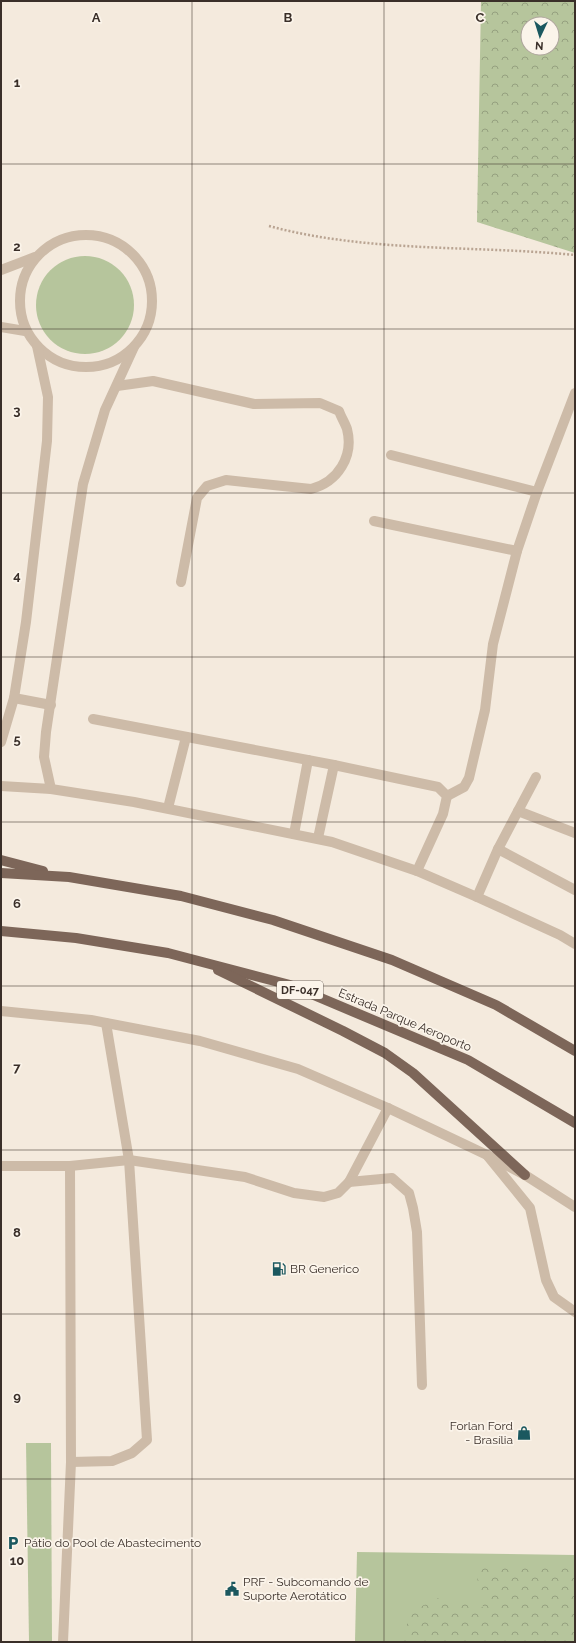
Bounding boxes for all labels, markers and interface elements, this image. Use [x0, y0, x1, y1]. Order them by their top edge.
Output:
text: A [92, 10, 101, 25]
text: B [284, 10, 293, 25]
text: C [476, 10, 485, 25]
north arrow [520, 16, 560, 56]
text: N [535, 39, 544, 52]
text: 1 [14, 75, 21, 90]
text: 2 [13, 239, 21, 254]
text: 3 [13, 403, 21, 418]
text: 4 [13, 568, 21, 583]
text: 5 [13, 732, 21, 747]
text: 6 [13, 896, 21, 911]
road number: DF-047 [277, 981, 323, 999]
street label: Estrada Parque Aeroporto [336, 986, 474, 1054]
text: 7 [13, 1060, 21, 1075]
text: 8 [13, 1225, 21, 1240]
fuel station icon: BR Generico [271, 1261, 287, 1277]
place label: BR Generico [290, 1262, 359, 1276]
text: 9 [13, 1389, 21, 1404]
place label: Forlan Ford - Brasília [450, 1419, 513, 1447]
shop icon: Forlan Ford - Brasília [516, 1425, 532, 1441]
parking icon: Pátio do Pool de Abastecimento [5, 1535, 21, 1551]
place label: Pátio do Pool de Abastecimento [24, 1536, 201, 1550]
text: 10 [10, 1553, 24, 1568]
place label: PRF - Subcomando de Suporte Aerotático [243, 1575, 369, 1603]
public building icon: PRF - Subcomando de Suporte Aerotático [224, 1581, 240, 1597]

